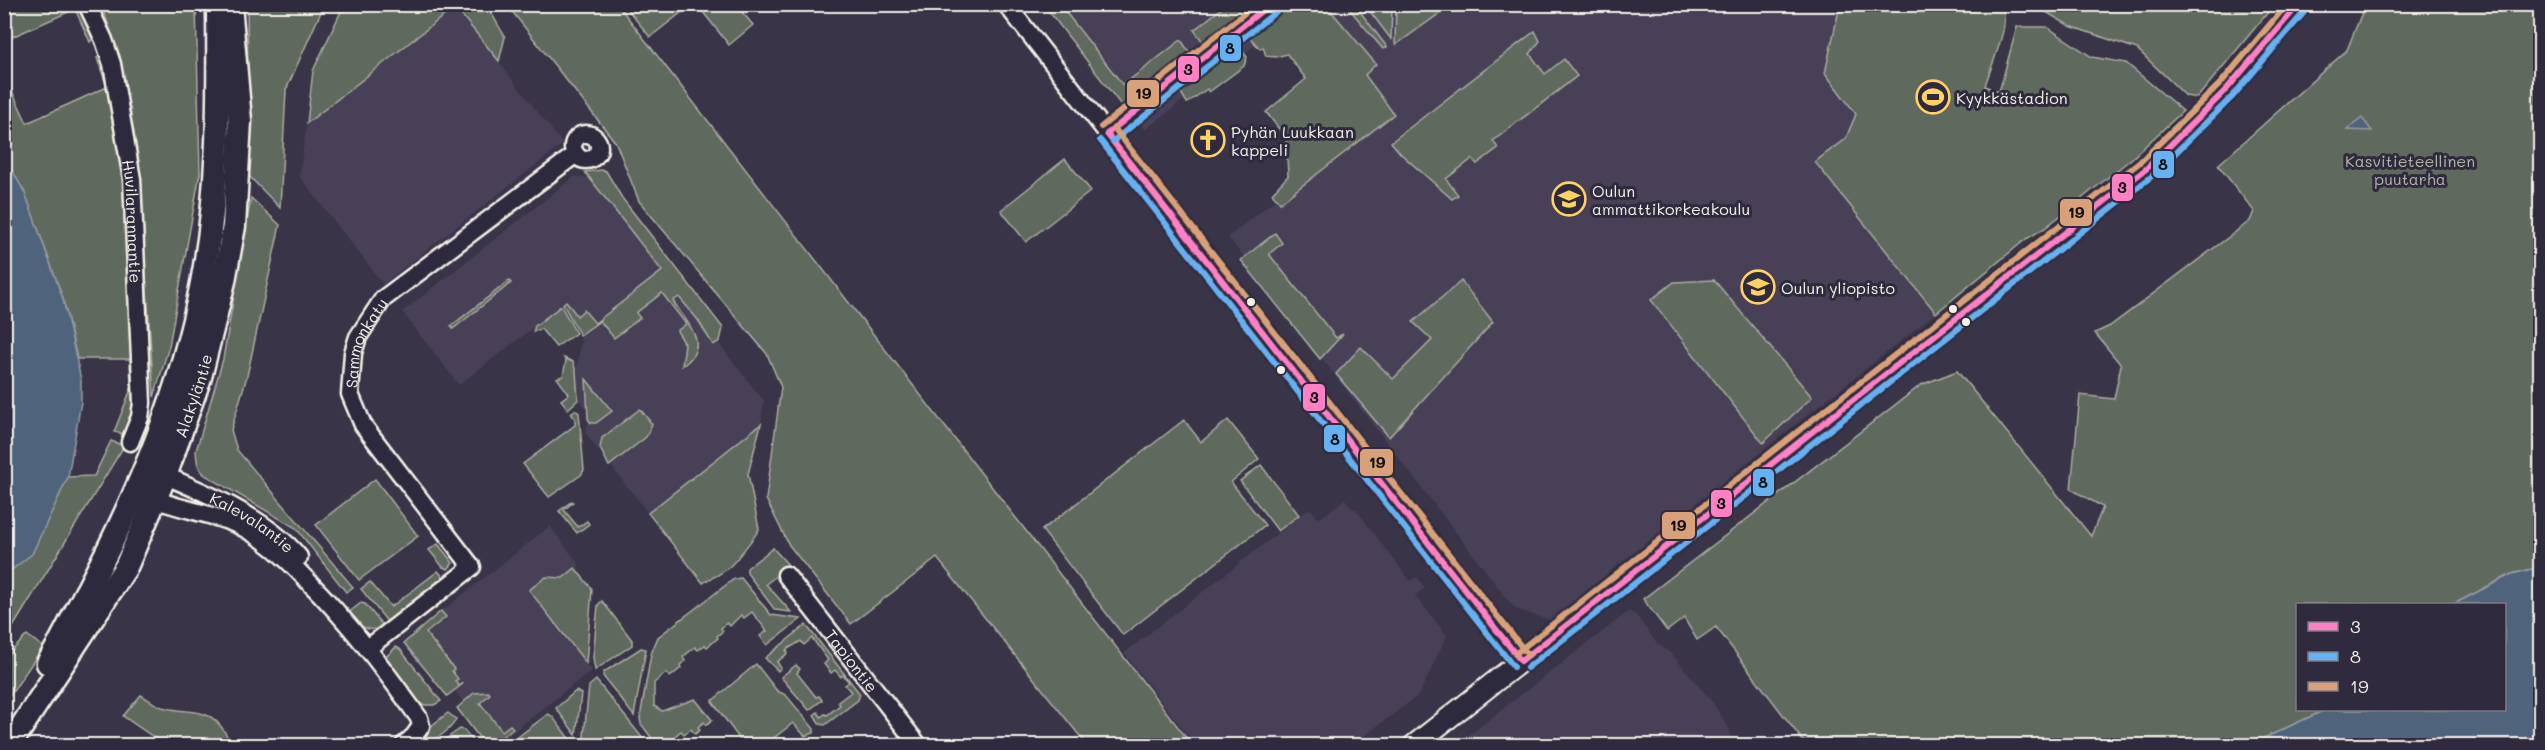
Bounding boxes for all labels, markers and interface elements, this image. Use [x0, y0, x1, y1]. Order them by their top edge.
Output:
line badge: 8 [1219, 34, 1242, 62]
text: 8 [1225, 37, 1235, 58]
line badge: 3 [1177, 55, 1200, 83]
text: 3 [1183, 58, 1193, 79]
line badge: 19 [1126, 79, 1160, 108]
sports icon: Kyykkästadion [1915, 79, 1951, 115]
text: 19 [1135, 82, 1152, 103]
place label: Kyykkästadion [1956, 87, 2068, 108]
place label: Pyhän Luukkaan kappeli [1231, 121, 1354, 160]
church icon: Pyhän Luukkaan kappeli [1190, 122, 1226, 158]
line badge: 8 [2152, 150, 2175, 179]
park label: Kasvitieteellinen puutarha [2345, 150, 2475, 189]
text: 8 [2158, 153, 2168, 174]
street label: Huvilarannantie [118, 158, 147, 284]
line badge: 3 [2111, 173, 2134, 202]
text: 3 [2117, 176, 2127, 197]
place label: Oulun ammattikorkeakoulu [1592, 180, 1750, 219]
school or university icon: Oulun ammattikorkeakoulu [1551, 181, 1587, 217]
line badge: 19 [2059, 198, 2093, 227]
text: 19 [2068, 201, 2085, 222]
school or university icon: Oulun yliopisto [1740, 269, 1776, 305]
place label: Oulun yliopisto [1781, 277, 1895, 298]
street label: Sammonkatu [340, 293, 392, 389]
unlabelled marker [1245, 296, 1257, 308]
unlabelled marker [1947, 303, 1959, 315]
unlabelled marker [1960, 316, 1972, 328]
street label: Alakyläntie [169, 352, 216, 440]
unlabelled marker [1275, 364, 1287, 376]
line badge: 3 [1302, 383, 1326, 412]
text: 3 [1309, 386, 1319, 407]
line badge: 8 [1323, 424, 1346, 453]
text: 8 [1330, 428, 1340, 449]
line badge: 19 [1359, 448, 1394, 477]
text: 19 [1369, 451, 1386, 472]
line badge: 8 [1752, 468, 1775, 497]
text: 8 [1758, 471, 1768, 492]
street label: Kalevalantie [207, 487, 299, 557]
line badge: 3 [1710, 489, 1733, 518]
text: 3 [1716, 492, 1726, 513]
line badge: 19 [1661, 511, 1696, 540]
text: 19 [1670, 514, 1687, 535]
legend [2296, 603, 2506, 711]
text: 3 [2350, 614, 2361, 638]
street label: Tapiontie [821, 625, 883, 696]
text: 8 [2350, 644, 2361, 668]
text: 19 [2350, 674, 2369, 698]

